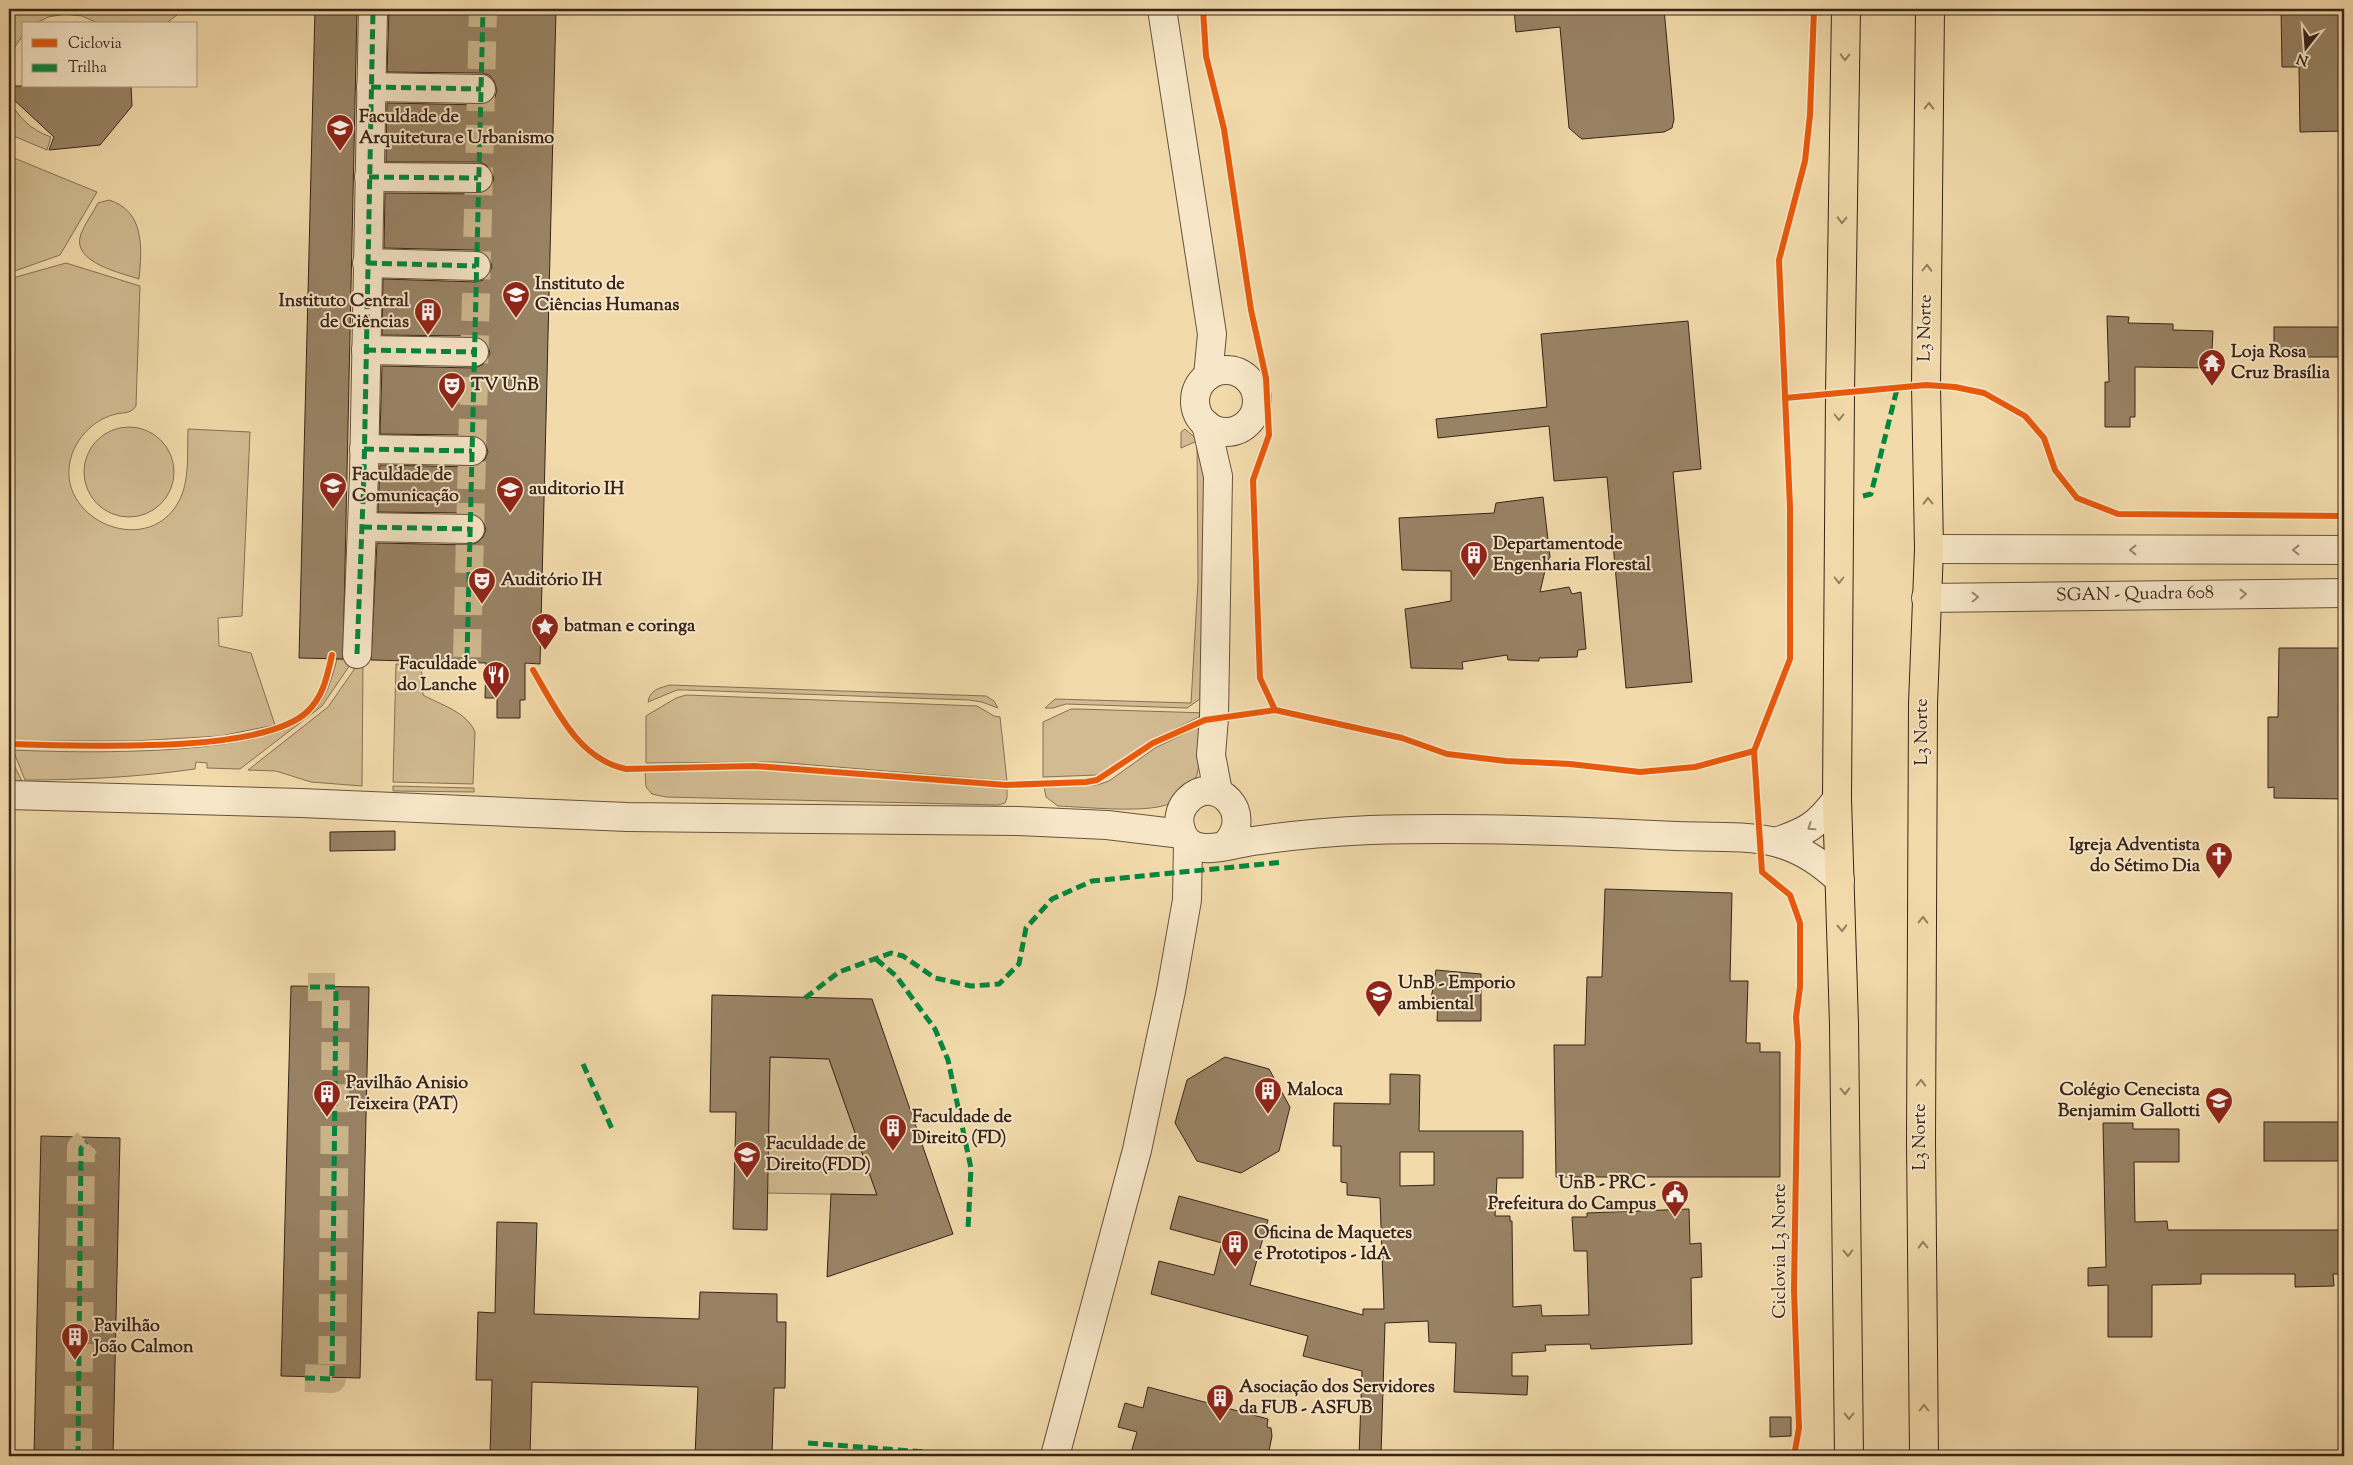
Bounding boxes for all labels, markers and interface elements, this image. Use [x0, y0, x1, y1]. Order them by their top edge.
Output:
legend [22, 22, 198, 88]
north arrow [2280, 22, 2330, 72]
text: Ciclovia [68, 34, 122, 55]
text: N [2295, 47, 2311, 70]
one-way arrow [1839, 54, 1850, 62]
text: Trilha [68, 58, 107, 79]
one-way arrow [1923, 101, 1934, 109]
place label: Faculdade de Arquitetura e Urbanismo [359, 105, 554, 152]
school or university icon: Faculdade de Arquitetura e Urbanismo [325, 113, 355, 152]
one-way arrow [1836, 216, 1847, 224]
one-way arrow [1922, 264, 1932, 272]
place label: Instituto de Ciências Humanas [535, 272, 679, 319]
school or university icon: Instituto de Ciências Humanas [501, 280, 531, 319]
place label: Instituto Central de Ciências [279, 289, 410, 336]
street label: L3 Norte [1912, 294, 1940, 362]
building icon: Instituto Central de Ciências [413, 297, 443, 336]
place label: Loja Rosa Cruz Brasília [2231, 340, 2331, 387]
temple icon: Loja Rosa Cruz Brasília [2197, 348, 2227, 387]
theatre icon: TV UnB [437, 371, 467, 410]
place label: TV UnB [471, 373, 539, 399]
one-way arrow [1834, 414, 1845, 422]
place label: Faculdade de Comunicação [352, 463, 459, 510]
school or university icon: Faculdade de Comunicação [318, 471, 348, 510]
school or university icon: auditorio IH [495, 475, 525, 514]
place label: auditorio IH [529, 477, 625, 503]
one-way arrow [1923, 496, 1933, 504]
place label: Departamentode Engenharia Florestal [1493, 532, 1652, 579]
building icon: Departamentode Engenharia Florestal [1459, 540, 1489, 579]
one-way arrow [2129, 545, 2136, 555]
one-way arrow [2291, 545, 2299, 555]
theatre icon: Auditório IH [467, 566, 497, 605]
place label: Auditório IH [501, 568, 603, 594]
one-way arrow [1834, 576, 1844, 584]
street label: SGAN - Quadra 608 [2056, 581, 2214, 609]
one-way arrow [2239, 589, 2247, 599]
one-way arrow [1972, 592, 1979, 602]
place icon: batman e coringa [530, 612, 560, 651]
place label: batman e coringa [563, 614, 696, 640]
place label: Faculdade do Lanche [397, 652, 478, 699]
restaurant icon: Faculdade do Lanche [481, 660, 511, 699]
street label: L3 Norte [1910, 698, 1936, 766]
one-way arrow [1808, 821, 1817, 830]
place label: Igreja Adventista do Sétimo Dia [2069, 833, 2201, 880]
church icon: Igreja Adventista do Sétimo Dia [2204, 841, 2234, 880]
one-way arrow [1918, 916, 1928, 924]
one-way arrow [1836, 925, 1847, 933]
place label: UnB - Emporio ambiental [1398, 971, 1516, 1018]
school or university icon: UnB - Emporio ambiental [1364, 979, 1394, 1018]
place label: Pavilhão Anisio Teixeira (PAT) [346, 1071, 468, 1118]
building icon: Maloca [1253, 1076, 1283, 1115]
place label: Maloca [1287, 1078, 1344, 1104]
one-way arrow [1916, 1078, 1927, 1086]
place label: Colégio Cenecista Benjamim Gallotti [2058, 1078, 2201, 1125]
building icon: Pavilhão Anisio Teixeira (PAT) [312, 1079, 342, 1118]
school or university icon: Colégio Cenecista Benjamim Gallotti [2204, 1086, 2234, 1125]
one-way arrow [1840, 1088, 1850, 1095]
street label: L3 Norte [1908, 1103, 1934, 1171]
place label: Faculdade de Direito (FD) [912, 1105, 1013, 1152]
building icon: Faculdade de Direito (FD) [878, 1113, 908, 1152]
place label: Faculdade de Direito(FDD) [766, 1132, 871, 1179]
school or university icon: Faculdade de Direito(FDD) [732, 1140, 762, 1179]
place label: UnB - PRC - Prefeitura do Campus [1488, 1171, 1656, 1218]
public building icon: UnB - PRC - Prefeitura do Campus [1660, 1179, 1690, 1218]
street label: Ciclovia L3 Norte [1768, 1183, 1794, 1319]
place label: Oficina de Maquetes e Prototipos - IdA [1254, 1221, 1412, 1268]
building icon: Oficina de Maquetes e Prototipos - IdA [1220, 1229, 1250, 1268]
one-way arrow [1917, 1241, 1928, 1249]
one-way arrow [1843, 1250, 1853, 1258]
place label: Pavilhão João Calmon [92, 1314, 194, 1361]
building icon: Pavilhão João Calmon [60, 1322, 90, 1361]
place label: Asociação dos Servidores da FUB - ASFUB [1239, 1375, 1435, 1422]
building icon: Asociação dos Servidores da FUB - ASFUB [1205, 1383, 1235, 1422]
one-way arrow [1919, 1403, 1929, 1411]
one-way arrow [1844, 1412, 1854, 1420]

